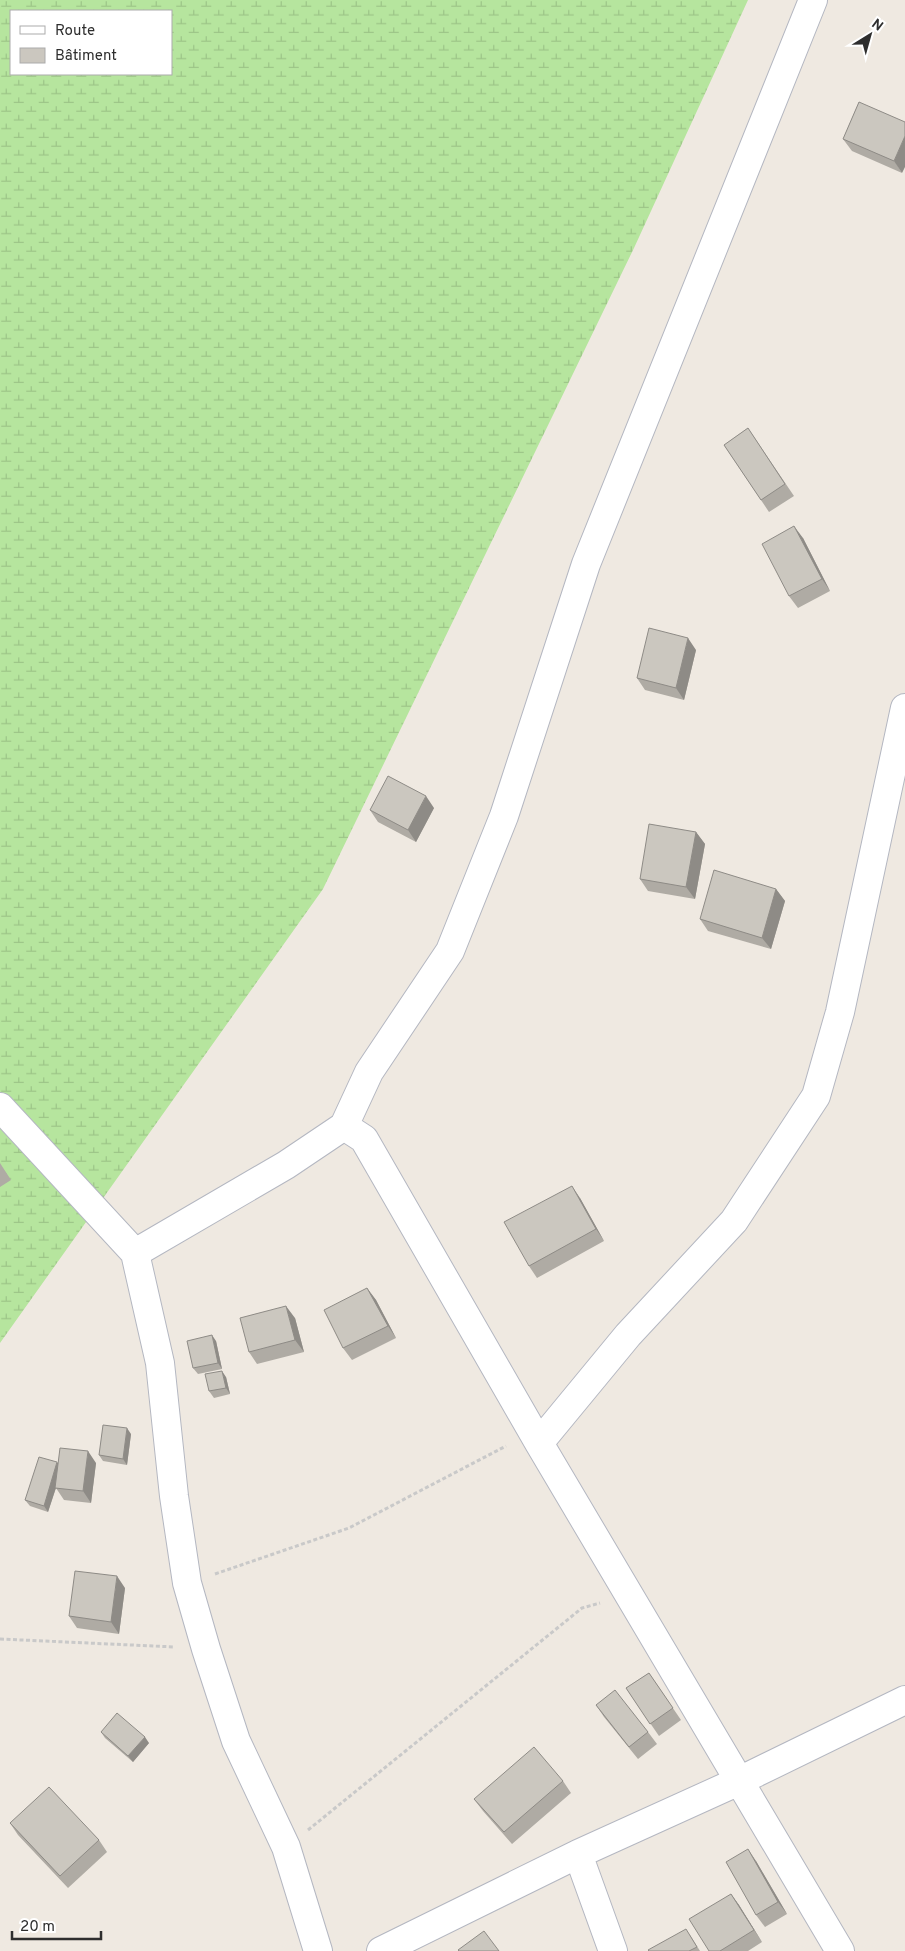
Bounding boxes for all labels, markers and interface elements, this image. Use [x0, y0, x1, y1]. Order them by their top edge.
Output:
legend [10, 10, 172, 75]
north arrow [845, 10, 895, 60]
text: N [868, 16, 886, 36]
text: Route [55, 22, 95, 41]
text: Bâtiment [55, 47, 117, 66]
scale bar [12, 1908, 101, 1940]
text: 20 m [20, 1918, 55, 1937]

